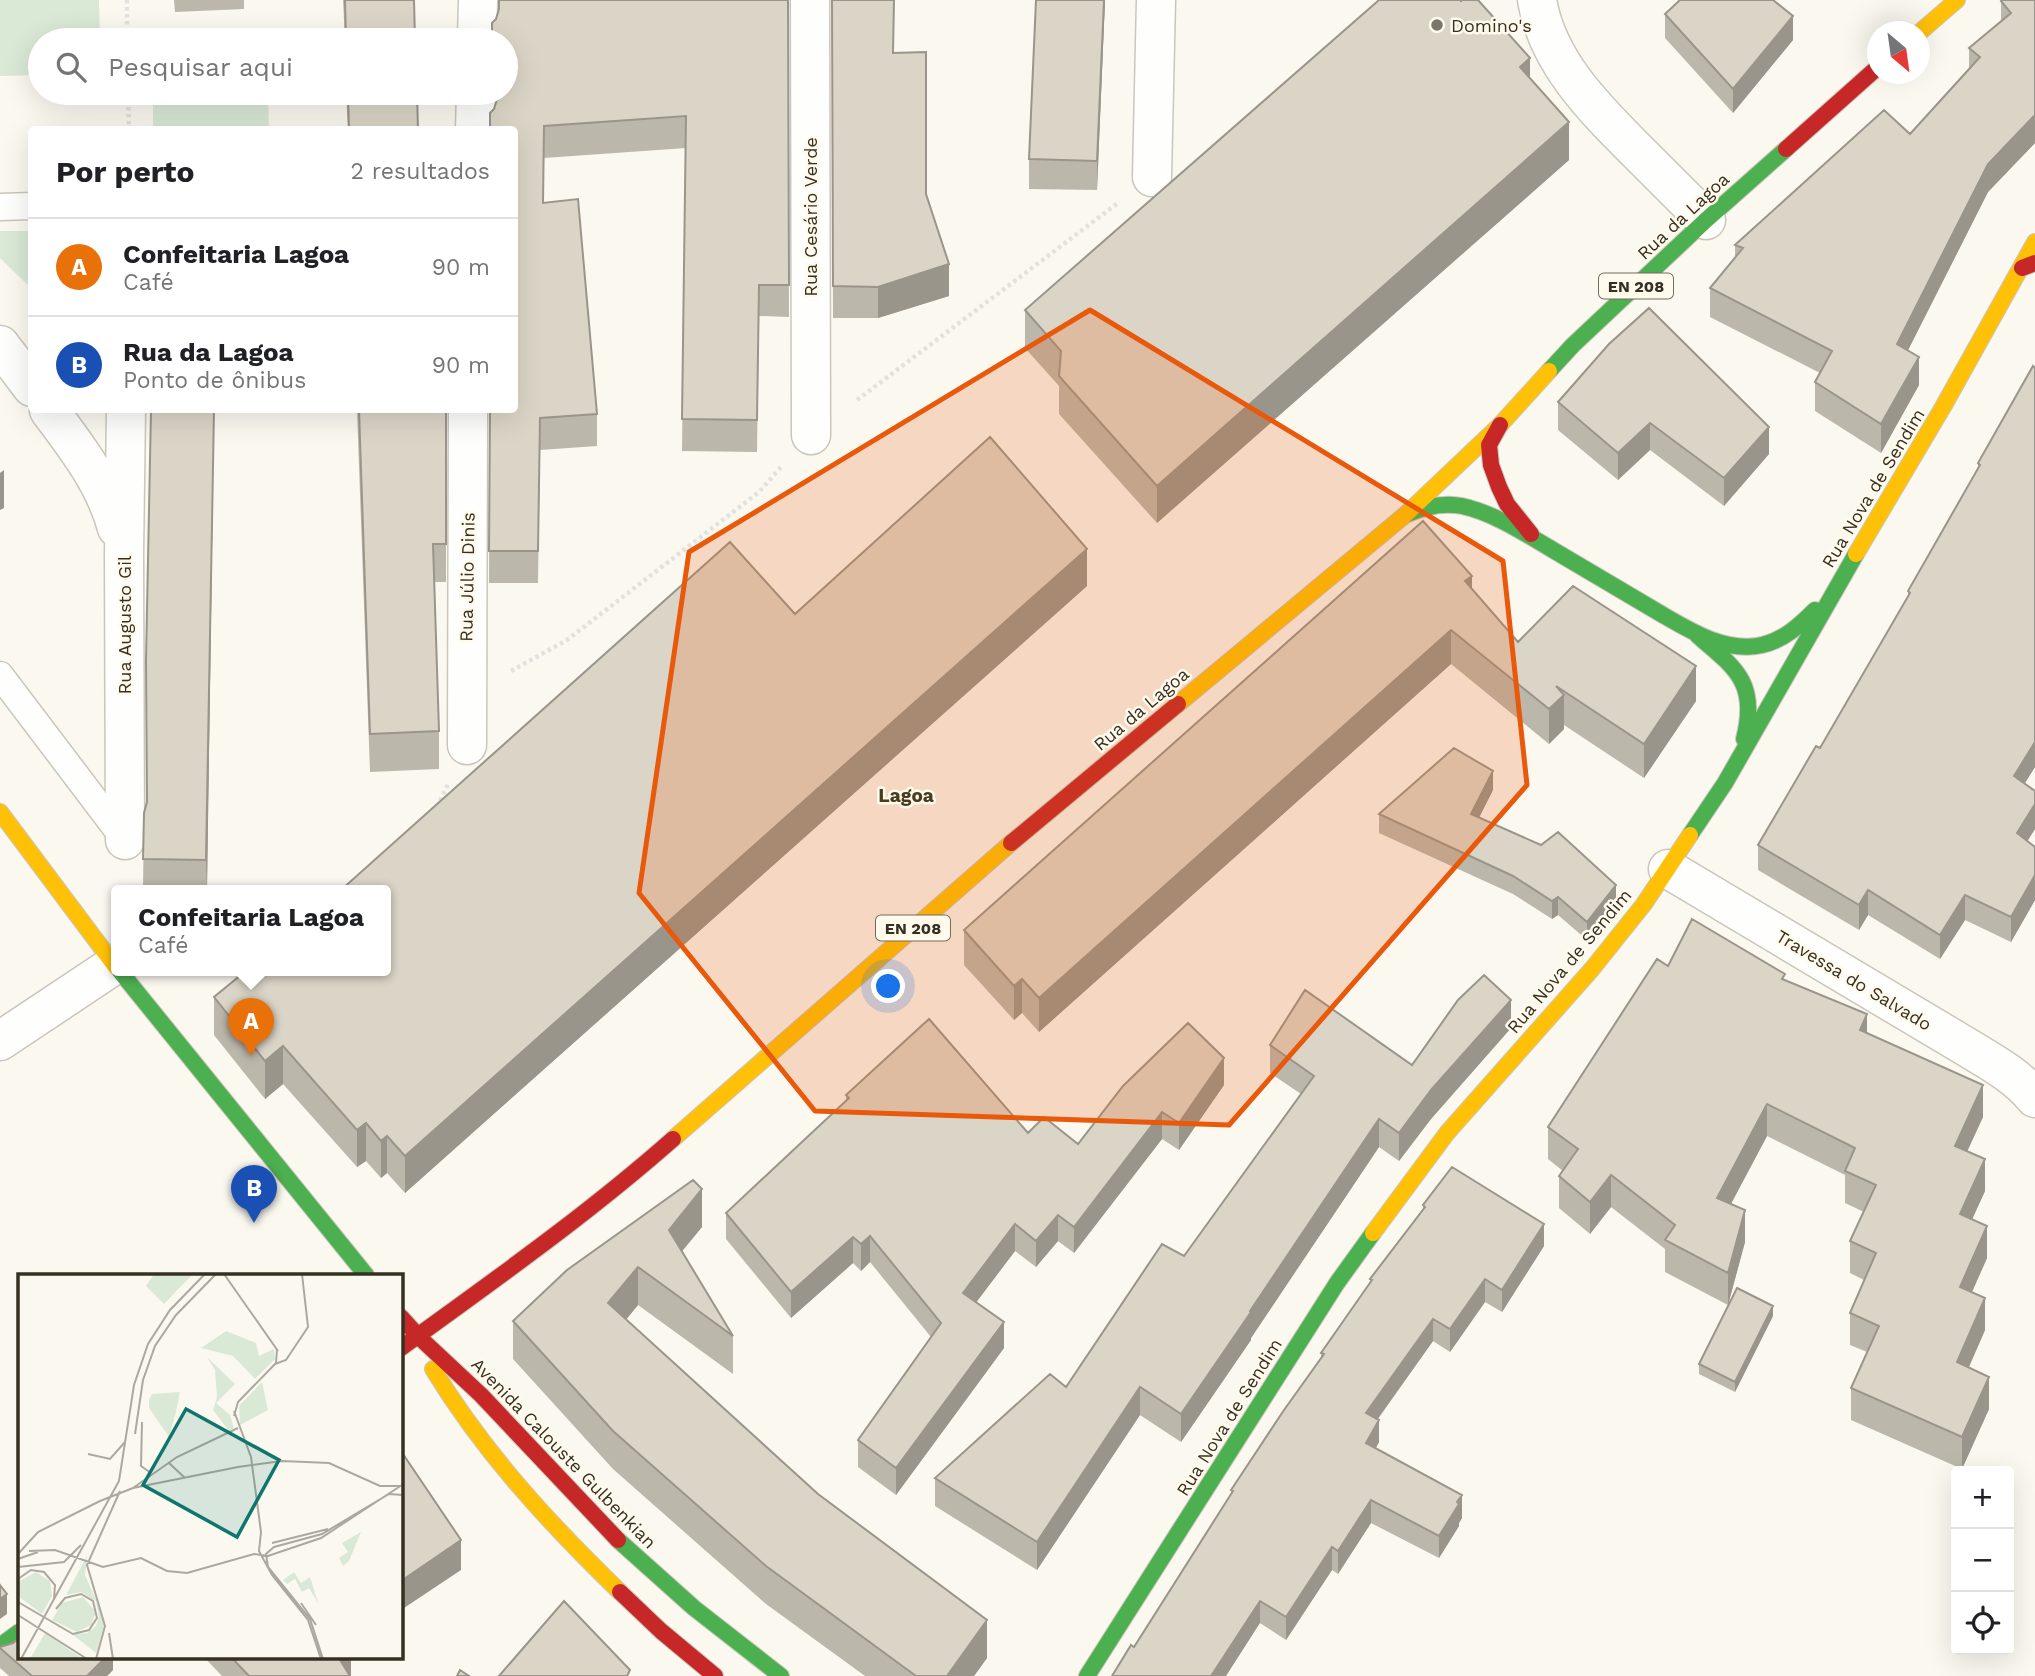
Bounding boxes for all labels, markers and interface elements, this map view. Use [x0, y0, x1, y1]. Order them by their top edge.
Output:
place label: Domino's [1451, 15, 1532, 36]
marker: Domino's [1429, 17, 1445, 33]
north arrow [1867, 21, 1930, 84]
search box [28, 28, 518, 105]
icon: search [52, 48, 90, 86]
text: Pesquisar aqui [108, 52, 293, 82]
street label: Rua Cesário Verde [800, 137, 821, 297]
text: Por perto [56, 154, 194, 189]
text: 2 resultados [351, 158, 490, 185]
street label: Rua da Lagoa [1633, 168, 1733, 264]
text: Confeitaria Lagoa [123, 239, 349, 269]
text: A [71, 254, 87, 281]
text: 90 m [432, 254, 490, 281]
text: Café [123, 269, 174, 296]
road number: EN 208 [1599, 274, 1673, 298]
text: Rua da Lagoa [123, 337, 294, 367]
text: B [71, 352, 87, 379]
text: 90 m [432, 352, 490, 379]
text: Ponto de ônibus [123, 367, 306, 394]
street label: Rua Nova de Sendim [1817, 405, 1929, 571]
street label: Rua Júlio Dinis [455, 512, 479, 642]
street label: Rua Augusto Gil [114, 555, 135, 694]
street label: Rua da Lagoa [1089, 663, 1193, 755]
district label: Lagoa [878, 784, 934, 807]
popup [111, 885, 391, 976]
street label: Rua Nova de Sendim [1503, 885, 1635, 1037]
text: Confeitaria Lagoa [138, 902, 364, 932]
road number: EN 208 [876, 916, 950, 940]
street label: Travessa do Salvado [1772, 925, 1936, 1035]
text: Café [138, 932, 189, 959]
your location [871, 969, 905, 1003]
pin: A [228, 998, 274, 1056]
pin: B [231, 1165, 277, 1223]
inset map [18, 1274, 402, 1658]
street label: Rua Nova de Sendim [1172, 1334, 1286, 1500]
street label: Avenida Calouste Gulbenkian [467, 1353, 661, 1553]
map controls [1951, 1466, 2014, 1655]
button: + [1951, 1466, 2014, 1529]
button: − [1951, 1529, 2014, 1592]
button: locate [1951, 1592, 2014, 1655]

